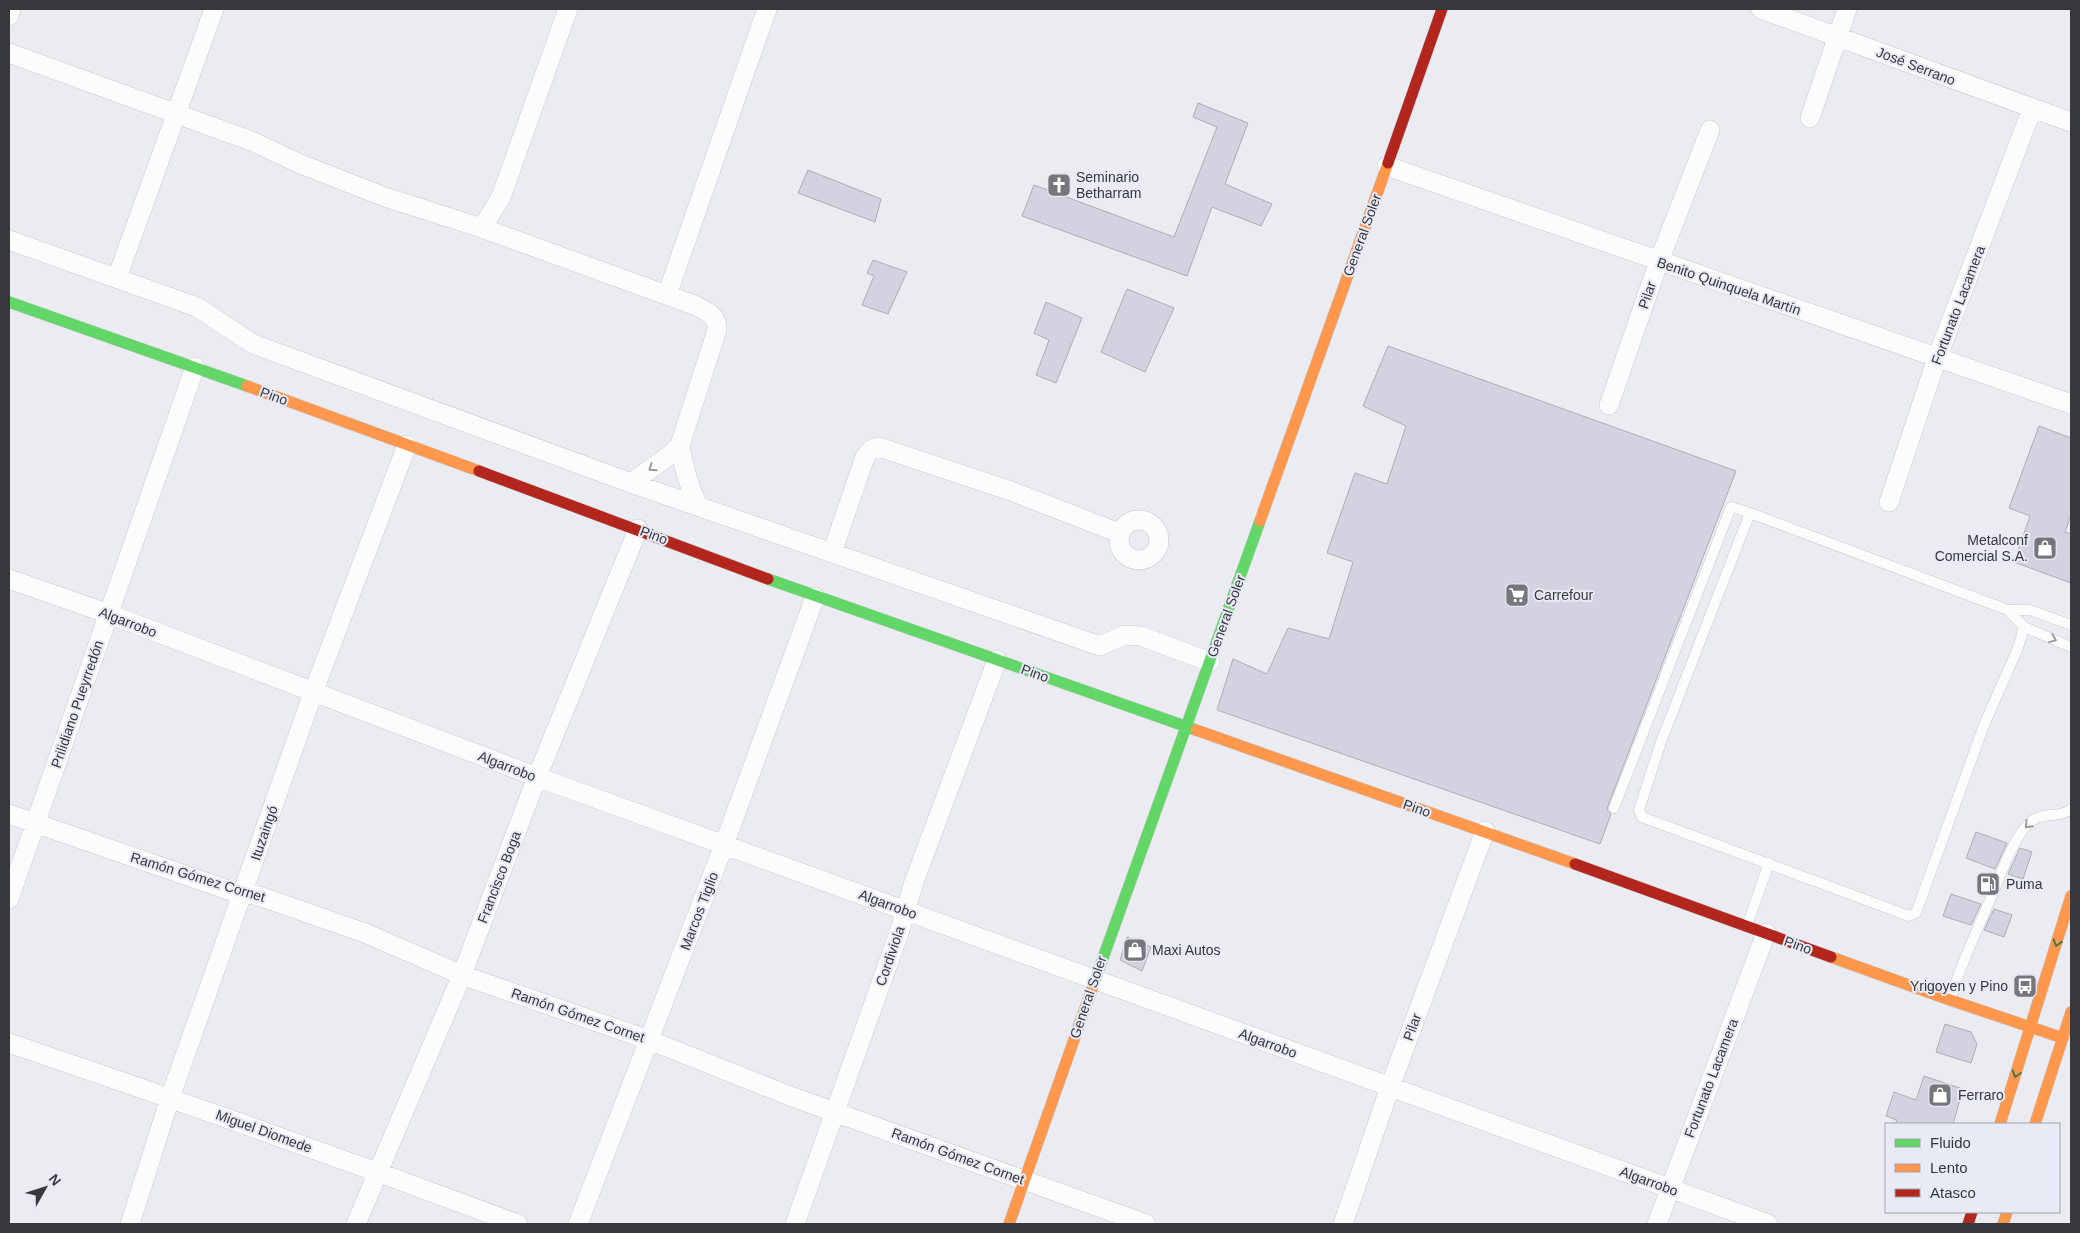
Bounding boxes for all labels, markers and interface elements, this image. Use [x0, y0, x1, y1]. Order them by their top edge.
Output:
street label: José Serrano [1874, 44, 1958, 88]
place label: Seminario Betharram [1076, 169, 1141, 201]
church icon: Seminario Betharram [1046, 172, 1072, 198]
street label: General Soler [1340, 191, 1384, 278]
street label: Fortunato Lacamera [1928, 243, 1988, 367]
street label: Benito Quinquela Martín [1655, 254, 1803, 318]
street label: Pilar [1635, 279, 1659, 311]
street label: Pino [258, 384, 290, 408]
one-way arrow [648, 462, 658, 471]
street label: Pino [638, 523, 670, 548]
place label: Metalconf Comercial S.A. [1935, 532, 2028, 564]
shop icon: Metalconf Comercial S.A. [2032, 535, 2058, 561]
street label: General Soler [1204, 572, 1248, 659]
supermarket icon: Carrefour [1504, 582, 1530, 608]
place label: Carrefour [1534, 587, 1593, 603]
street label: Algarrobo [97, 604, 159, 640]
one-way arrow [2048, 633, 2057, 644]
street label: Prilidiano Pueyrredón [48, 638, 106, 770]
street label: Pino [1019, 661, 1051, 685]
street label: Algarrobo [476, 748, 538, 784]
street label: Pino [1401, 796, 1433, 820]
street label: Ituzaingó [247, 803, 281, 862]
one-way arrow [2025, 819, 2034, 828]
street label: Francisco Boga [474, 829, 524, 925]
street label: Ramón Gómez Cornet [129, 849, 267, 905]
street label: Marcos Tiglio [677, 869, 721, 952]
fuel station icon: Puma [1975, 871, 2001, 897]
place label: Puma [2006, 876, 2043, 892]
street label: Algarrobo [857, 886, 919, 922]
street label: Cordiviola [872, 924, 908, 988]
street label: Pino [1782, 933, 1814, 957]
shop icon: Maxi Autos [1122, 937, 1148, 963]
one-way arrow [2053, 938, 2063, 946]
place label: Maxi Autos [1152, 942, 1220, 958]
street label: General Soler [1066, 953, 1110, 1040]
bus stop icon: Yrigoyen y Pino [2012, 973, 2038, 999]
place label: Yrigoyen y Pino [1910, 978, 2008, 994]
street label: Ramón Gómez Cornet [509, 985, 647, 1045]
street label: Pilar [1400, 1011, 1424, 1043]
street label: Fortunato Lacamera [1681, 1016, 1741, 1140]
street label: Algarrobo [1237, 1025, 1299, 1061]
one-way arrow [2012, 1069, 2022, 1078]
shop icon: Ferraro [1927, 1082, 1953, 1108]
place label: Ferraro [1958, 1087, 2004, 1103]
street label: Miguel Diomede [214, 1106, 314, 1156]
legend [1885, 1123, 2060, 1213]
street label: Ramón Gómez Cornet [889, 1125, 1027, 1188]
text: Fluido [1930, 1134, 1971, 1151]
text: Lento [1930, 1159, 1968, 1176]
north arrow [20, 1163, 70, 1213]
street label: Algarrobo [1618, 1163, 1680, 1199]
text: N [46, 1171, 65, 1189]
text: Atasco [1930, 1184, 1976, 1201]

